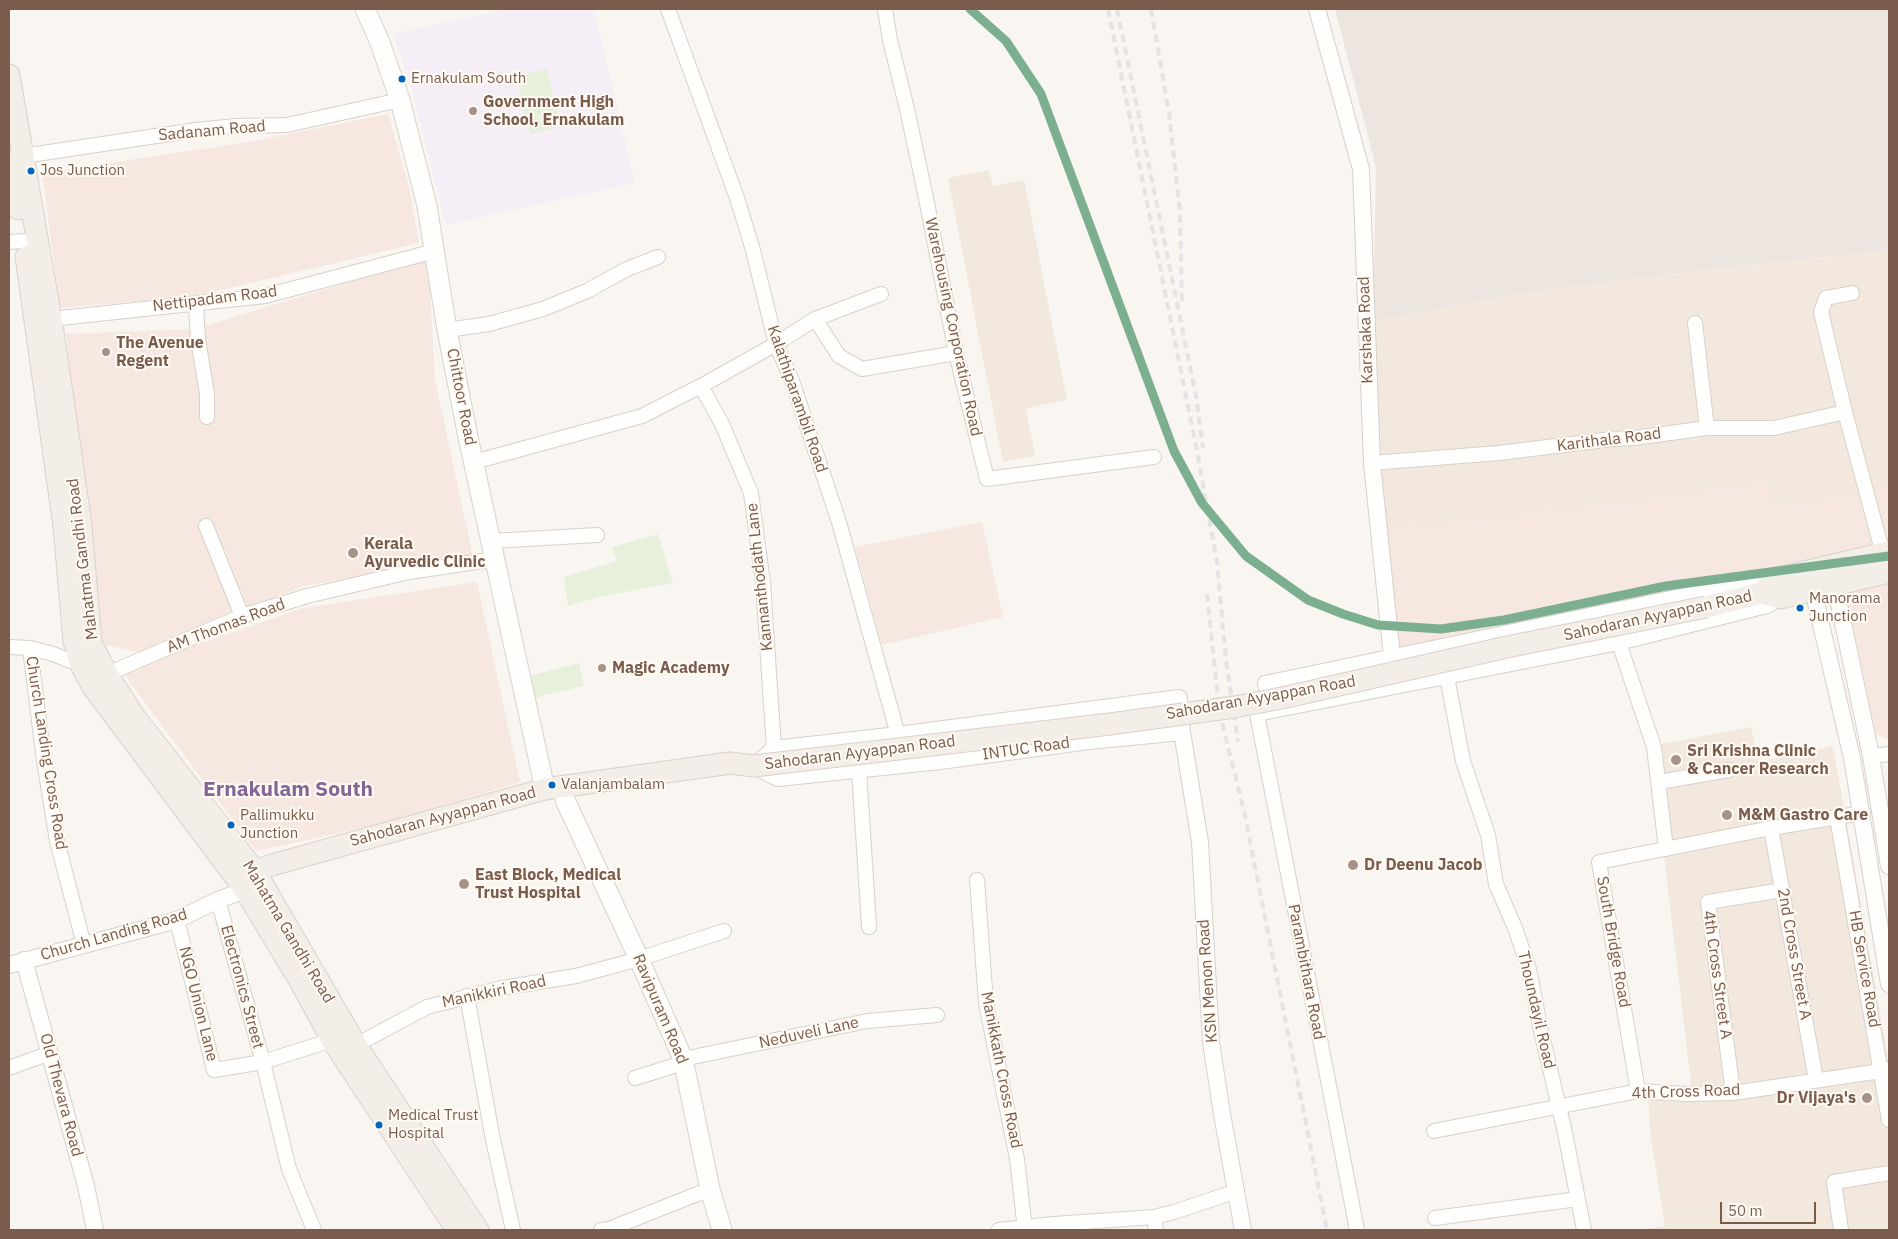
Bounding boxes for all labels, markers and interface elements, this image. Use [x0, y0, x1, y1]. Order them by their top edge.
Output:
place label: Ernakulam South [411, 70, 526, 88]
marker: Ernakulam South [397, 74, 407, 84]
place label: Government High School, Ernakulam [483, 92, 624, 130]
marker: Government High School, Ernakulam [467, 105, 479, 117]
street label: Sadanam Road [157, 117, 267, 145]
place label: Jos Junction [40, 162, 125, 180]
marker: Jos Junction [26, 166, 36, 176]
street label: Warehousing Corporation Road [920, 216, 986, 438]
street label: Karshaka Road [1355, 276, 1377, 384]
street label: Nettipadam Road [152, 282, 278, 316]
street label: Kalathiparambil Road [763, 323, 831, 475]
place label: The Avenue Regent [116, 333, 204, 371]
marker: The Avenue Regent [100, 346, 112, 358]
street label: Chittoor Road [442, 347, 480, 447]
street label: Karithala Road [1556, 424, 1662, 456]
street label: Mahatma Gandhi Road [64, 477, 102, 641]
street label: Kannanthodath Lane [743, 502, 777, 652]
place label: Kerala Ayurvedic Clinic [364, 534, 485, 572]
marker: Kerala Ayurvedic Clinic [346, 546, 360, 560]
street label: Sahodaran Ayyappan Road [1562, 587, 1754, 645]
place label: Manorama Junction [1809, 590, 1881, 625]
street label: AM Thomas Road [164, 595, 288, 657]
marker: Manorama Junction [1795, 603, 1805, 613]
street label: Church Landing Cross Road [21, 655, 71, 851]
place label: Magic Academy [612, 658, 729, 678]
marker: Magic Academy [596, 662, 608, 674]
street label: Sahodaran Ayyappan Road [1165, 672, 1357, 724]
street label: Sahodaran Ayyappan Road [764, 732, 956, 774]
street label: INTUC Road [981, 733, 1071, 765]
place label: Sri Krishna Clinic & Cancer Research [1687, 741, 1829, 779]
marker: Sri Krishna Clinic & Cancer Research [1669, 753, 1683, 767]
place label: Valanjambalam [561, 776, 665, 794]
district label: Ernakulam South [203, 777, 373, 803]
marker: Valanjambalam [547, 780, 557, 790]
street label: Sahodaran Ayyappan Road [348, 783, 538, 851]
place label: M&M Gastro Care [1738, 805, 1868, 825]
place label: Pallimukku Junction [240, 807, 315, 842]
marker: M&M Gastro Care [1720, 808, 1734, 822]
marker: Pallimukku Junction [226, 820, 236, 830]
place label: Dr Deenu Jacob [1364, 855, 1482, 875]
street label: Mahatma Gandhi Road [238, 857, 338, 1007]
marker: Dr Deenu Jacob [1346, 858, 1360, 872]
place label: East Block, Medical Trust Hospital [475, 865, 621, 903]
street label: South Bridge Road [1592, 875, 1634, 1009]
marker: East Block, Medical Trust Hospital [457, 877, 471, 891]
street label: 2nd Cross Street A [1773, 887, 1815, 1021]
street label: Parambithara Road [1283, 903, 1329, 1041]
street label: Church Landing Road [38, 905, 190, 965]
street label: 4th Cross Street A [1698, 909, 1736, 1041]
street label: HB Service Road [1844, 909, 1884, 1029]
street label: KSN Menon Road [1194, 919, 1222, 1043]
street label: Electronics Street [216, 923, 268, 1051]
street label: NGO Union Lane [174, 945, 222, 1063]
street label: Thoundayil Road [1513, 949, 1559, 1071]
street label: Ravipuram Road [628, 951, 692, 1067]
street label: Manikkiri Road [440, 972, 548, 1012]
street label: Manikkath Cross Road [976, 990, 1026, 1150]
street label: Neduveli Lane [757, 1013, 861, 1053]
street label: Old Thevara Road [35, 1031, 87, 1159]
street label: 4th Cross Road [1631, 1081, 1741, 1103]
place label: Dr Vijaya's [1777, 1088, 1856, 1108]
marker: Dr Vijaya's [1860, 1091, 1874, 1105]
place label: Medical Trust Hospital [388, 1107, 478, 1142]
marker: Medical Trust Hospital [374, 1120, 384, 1130]
scale bar [1723, 1192, 1819, 1224]
text: 50 m [1728, 1201, 1763, 1220]

